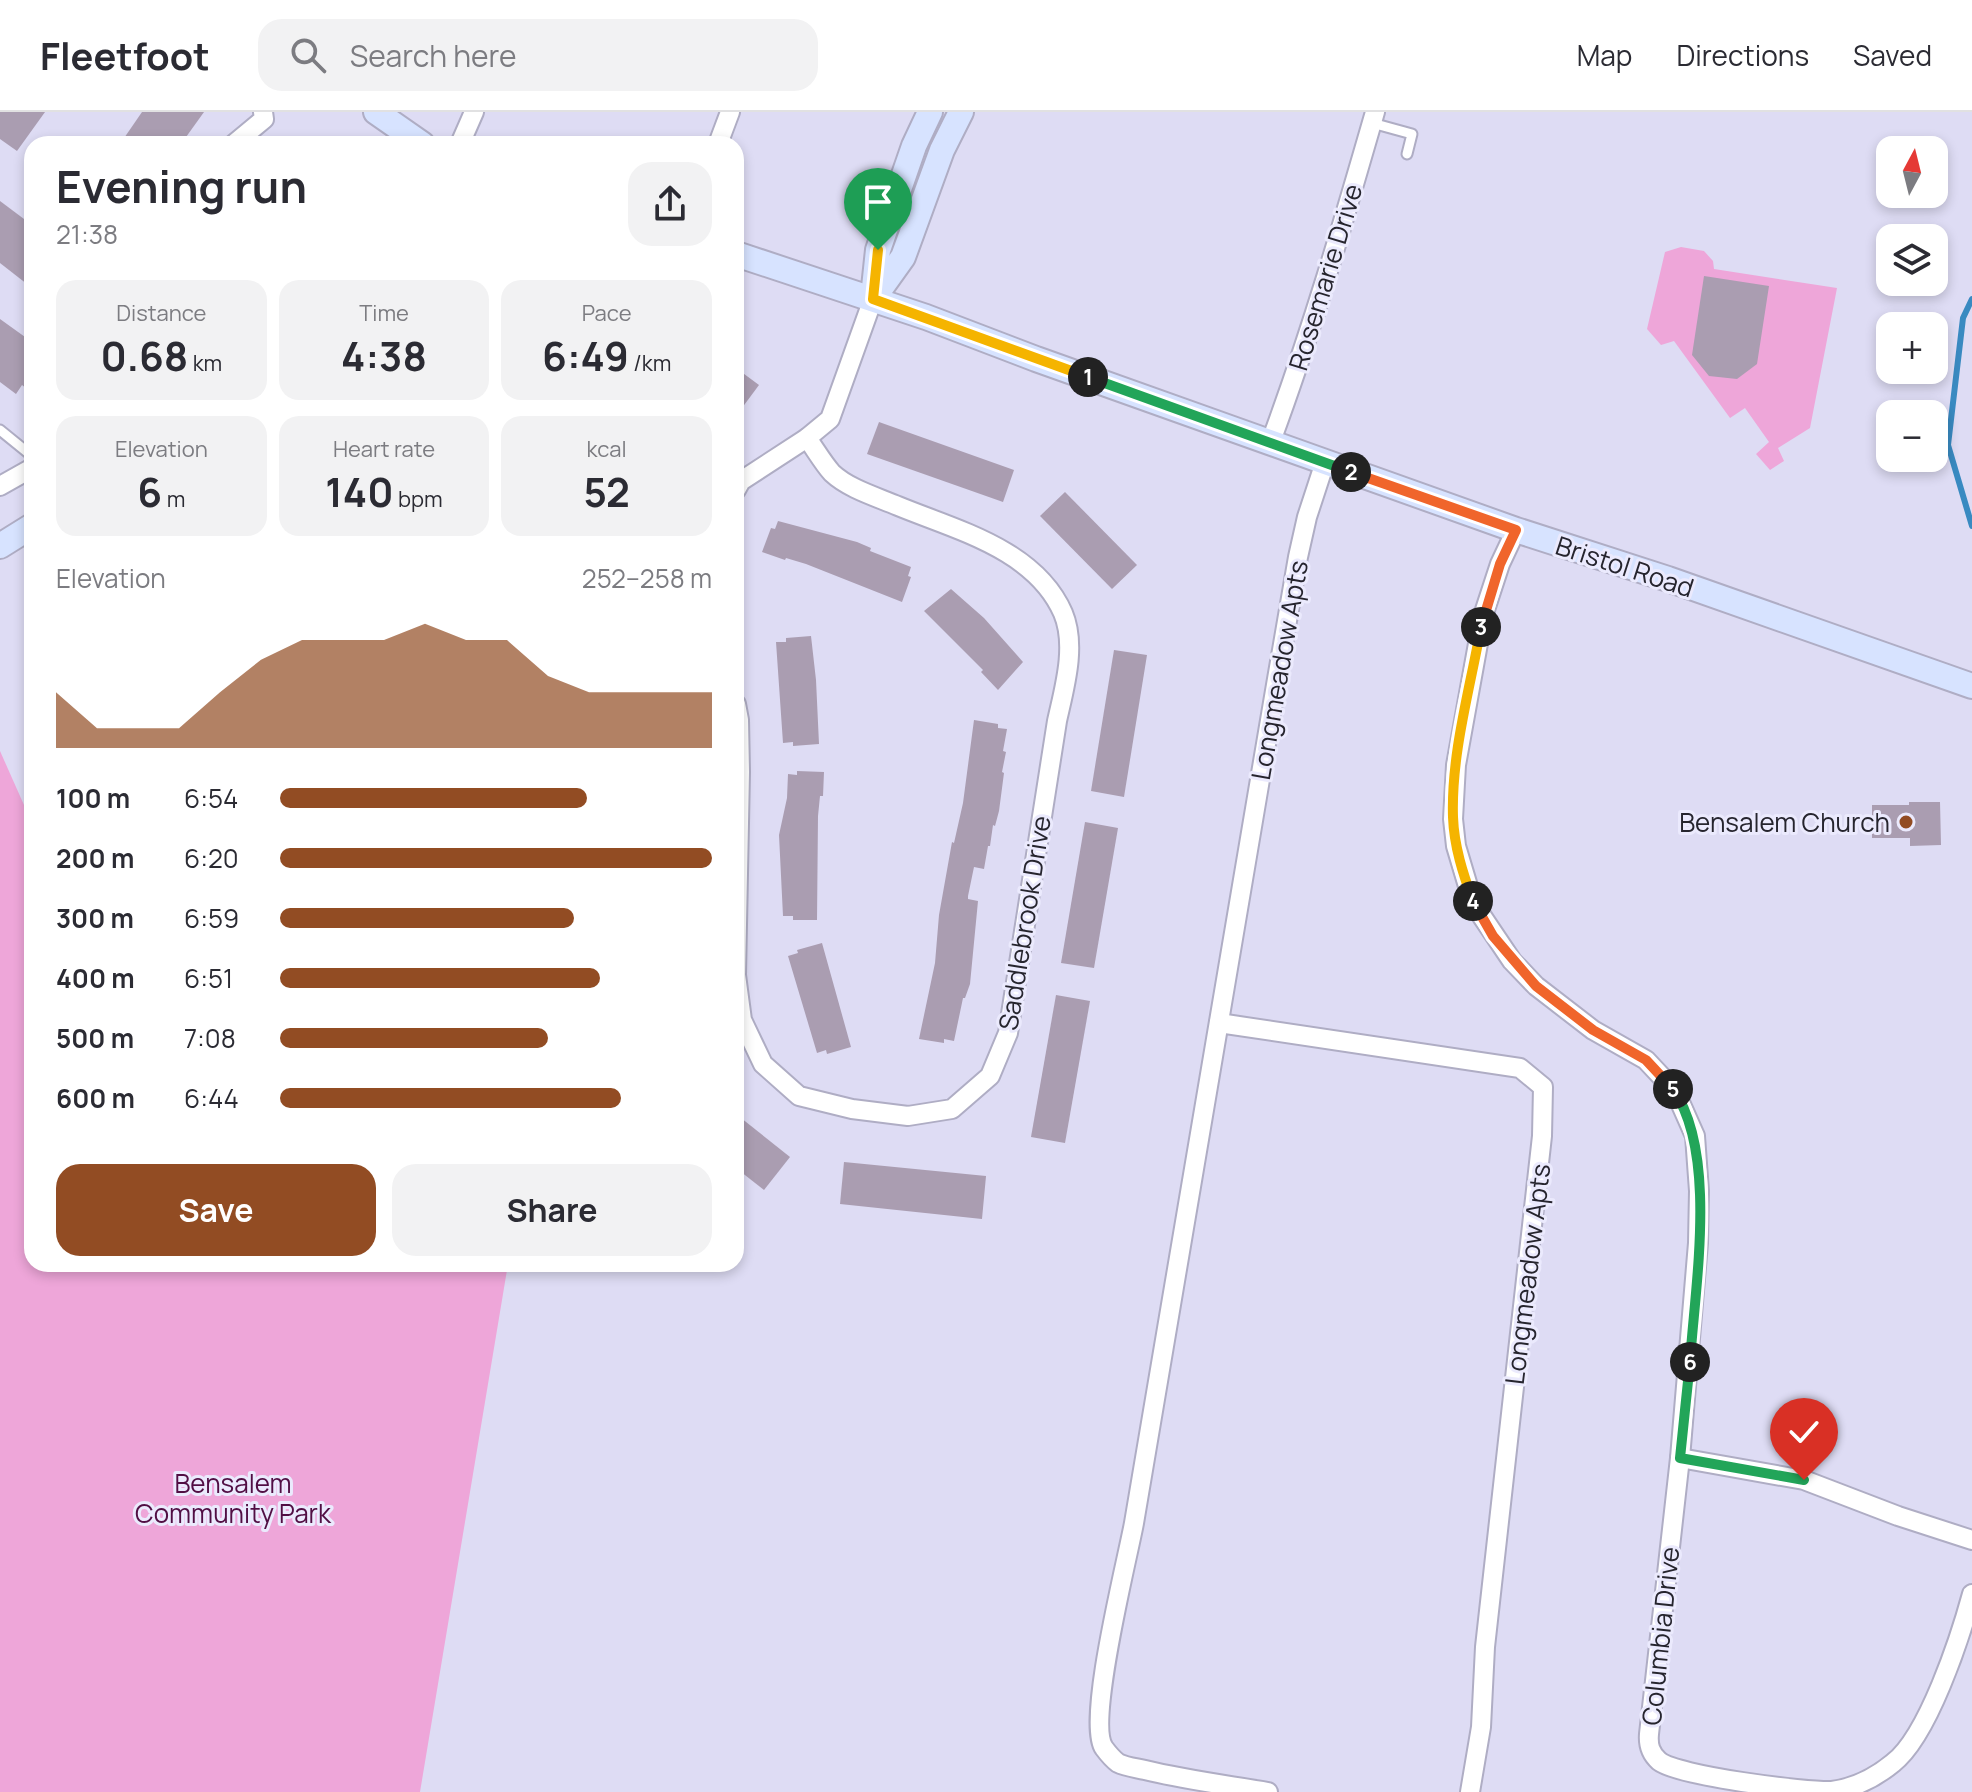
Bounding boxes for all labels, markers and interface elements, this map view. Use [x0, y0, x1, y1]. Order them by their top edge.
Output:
search box [258, 19, 818, 91]
text: Fleetfoot [40, 29, 210, 81]
icon: search [286, 33, 330, 77]
text: Search here [350, 35, 517, 76]
text: Map [1577, 36, 1632, 74]
text: Directions [1676, 36, 1809, 74]
text: Saved [1853, 36, 1932, 74]
north arrow [1876, 136, 1948, 208]
map controls [1876, 136, 1948, 472]
text: Evening run [56, 156, 307, 216]
button: share [628, 162, 712, 246]
pin [844, 168, 912, 250]
street label: Rosemarie Drive [1280, 179, 1370, 375]
icon: arrive [856, 180, 900, 224]
text: 21:38 [56, 216, 118, 252]
button: layers [1876, 224, 1948, 296]
text: Distance [116, 298, 206, 328]
text: Time [359, 298, 409, 328]
text: Pace [582, 298, 632, 328]
button: + [1876, 312, 1948, 384]
text: 0.68 [100, 328, 188, 383]
text: 4:38 [341, 328, 427, 383]
text: 6:49 [542, 328, 629, 383]
text: km [188, 348, 222, 378]
text: /km [629, 348, 671, 378]
pin: 1 [1068, 357, 1108, 397]
text: 1 [1083, 362, 1093, 392]
button: − [1876, 400, 1948, 472]
text: Elevation [115, 434, 208, 464]
text: Heart rate [333, 434, 435, 464]
text: kcal [587, 434, 627, 464]
pin: 2 [1331, 452, 1371, 492]
text: 2 [1344, 457, 1358, 487]
text: 6 [137, 464, 162, 519]
text: 140 [325, 464, 394, 519]
text: 52 [584, 464, 630, 519]
text: m [162, 484, 185, 514]
text: bpm [394, 484, 443, 514]
street label: Bristol Road [1551, 527, 1699, 605]
street label: Longmeadow Apts [1242, 557, 1316, 783]
text: Elevation [56, 560, 166, 596]
text: 252–258 m [582, 560, 712, 596]
pin: 3 [1461, 607, 1501, 647]
text: 3 [1475, 612, 1487, 642]
text: 100 m [56, 780, 130, 816]
text: 6:54 [184, 780, 238, 816]
place label: Bensalem Church [1679, 804, 1890, 840]
street label: Saddlebrook Drive [989, 813, 1059, 1033]
marker: Bensalem Church [1897, 813, 1915, 831]
text: 200 m [56, 840, 134, 876]
text: 6:20 [184, 840, 239, 876]
pin: 4 [1453, 881, 1493, 921]
text: 4 [1466, 886, 1480, 916]
text: 300 m [56, 900, 134, 936]
text: 6:59 [184, 900, 239, 936]
text: 400 m [56, 960, 135, 996]
text: 6:51 [184, 960, 233, 996]
text: 500 m [56, 1020, 134, 1056]
text: 7:08 [184, 1020, 236, 1056]
pin: 5 [1653, 1069, 1693, 1109]
text: 5 [1667, 1074, 1679, 1104]
text: 600 m [56, 1080, 135, 1116]
text: 6:44 [184, 1080, 239, 1116]
street label: Longmeadow Apts [1496, 1162, 1558, 1386]
button: Save [56, 1164, 376, 1256]
button: Share [392, 1164, 712, 1256]
pin: 6 [1670, 1342, 1710, 1382]
text: 6 [1683, 1347, 1697, 1377]
pin [1770, 1398, 1838, 1480]
icon: check [1782, 1410, 1826, 1454]
park label: Bensalem Community Park [135, 1465, 332, 1531]
street label: Columbia Drive [1633, 1545, 1687, 1727]

